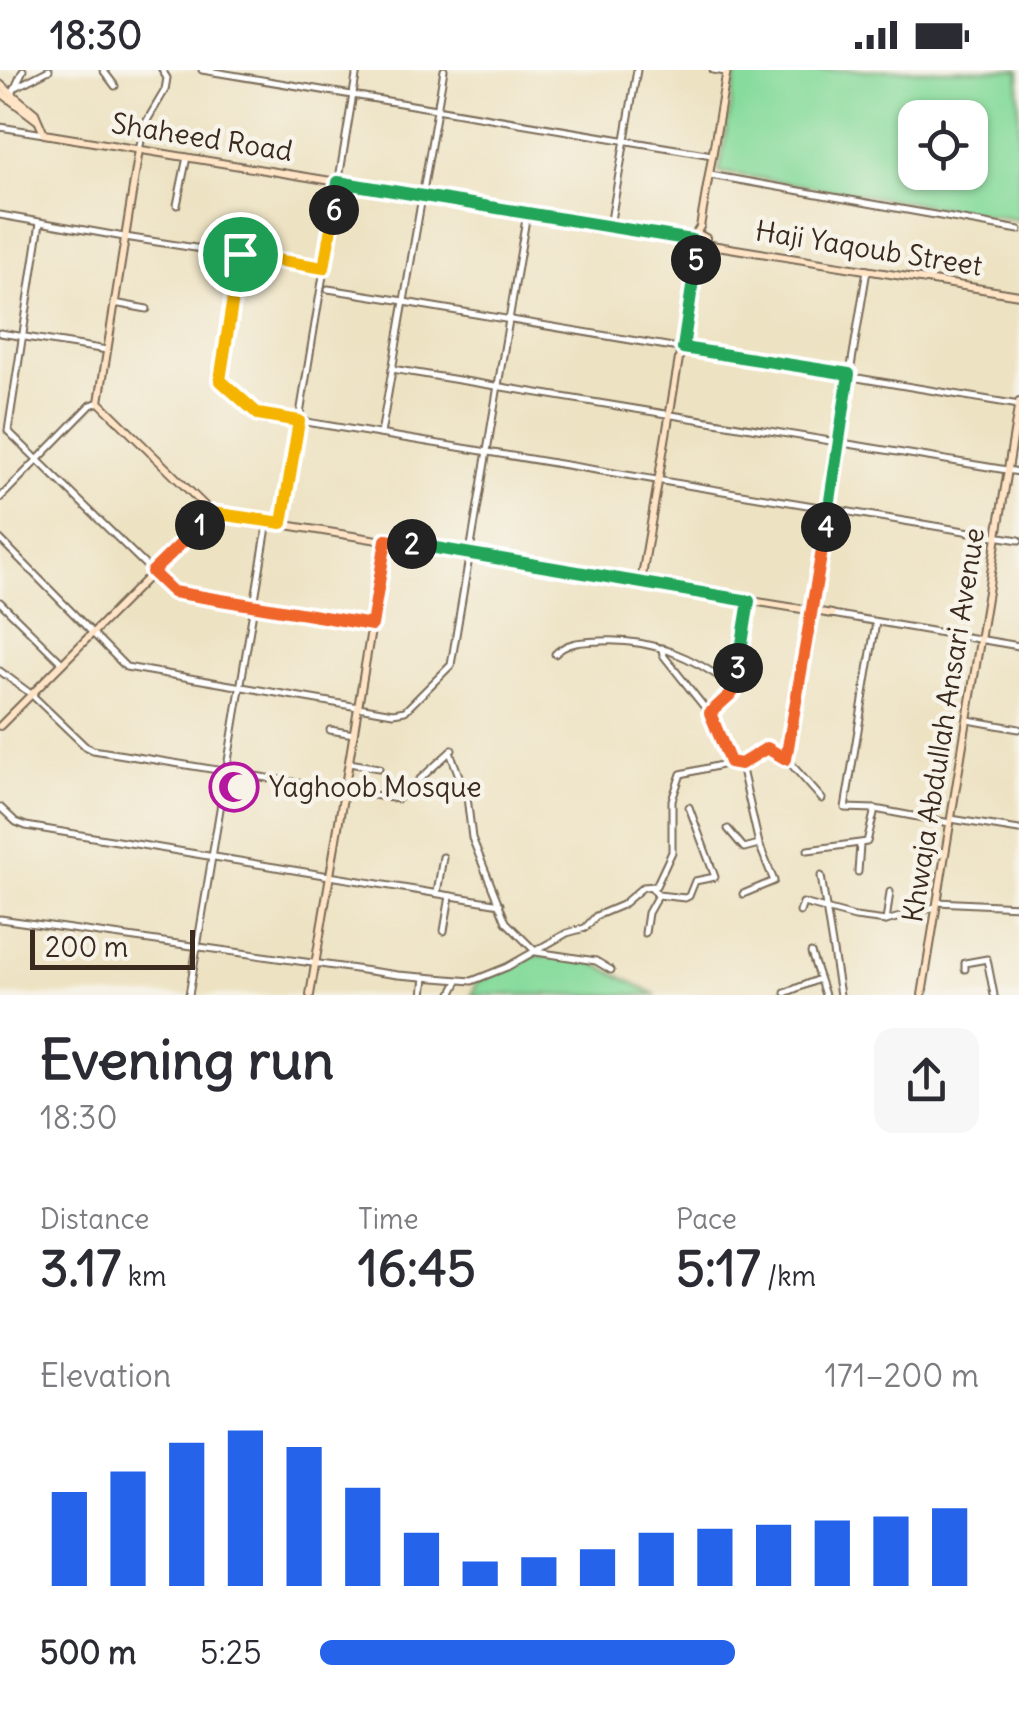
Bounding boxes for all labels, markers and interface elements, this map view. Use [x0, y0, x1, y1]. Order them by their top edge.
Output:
text: 18:30 [50, 12, 142, 59]
map controls [898, 100, 988, 190]
button: locate [898, 100, 988, 190]
street label: Shaheed Road [109, 105, 295, 169]
pin: 6 [309, 185, 359, 235]
text: 6 [326, 192, 342, 228]
pin [198, 212, 283, 297]
street label: Haji Yaqoub Street [753, 212, 985, 284]
icon: arrive [213, 227, 268, 282]
pin: 5 [671, 235, 721, 285]
text: 5 [688, 242, 704, 278]
pin: 1 [175, 500, 225, 550]
pin: 4 [801, 502, 851, 552]
text: 1 [194, 507, 206, 543]
text: 4 [818, 509, 834, 545]
pin: 2 [387, 519, 437, 569]
street label: Khwaja Abdullah Ansari Avenue [894, 525, 992, 925]
text: 2 [404, 526, 420, 562]
pin: 3 [713, 643, 763, 693]
text: 3 [730, 650, 746, 686]
mosque icon: Yaghoob Mosque [208, 761, 260, 813]
place label: Yaghoob Mosque [269, 769, 482, 805]
scale bar [30, 925, 195, 970]
text: 200 m [45, 929, 128, 965]
text: Evening run [40, 1025, 334, 1094]
button: share [874, 1028, 979, 1133]
text: 18:30 [40, 1097, 118, 1138]
text: Distance [40, 1201, 149, 1237]
text: Time [358, 1201, 419, 1237]
text: Pace [676, 1201, 737, 1237]
text: 3.17 [40, 1237, 121, 1300]
text: 16:45 [358, 1237, 476, 1300]
text: 5:17 [676, 1237, 760, 1300]
text: km [121, 1258, 167, 1294]
text: /km [760, 1258, 816, 1294]
text: Elevation [40, 1355, 171, 1396]
text: 171–200 m [824, 1355, 979, 1396]
text: 500 m [40, 1632, 136, 1673]
text: 5:25 [200, 1632, 262, 1673]

